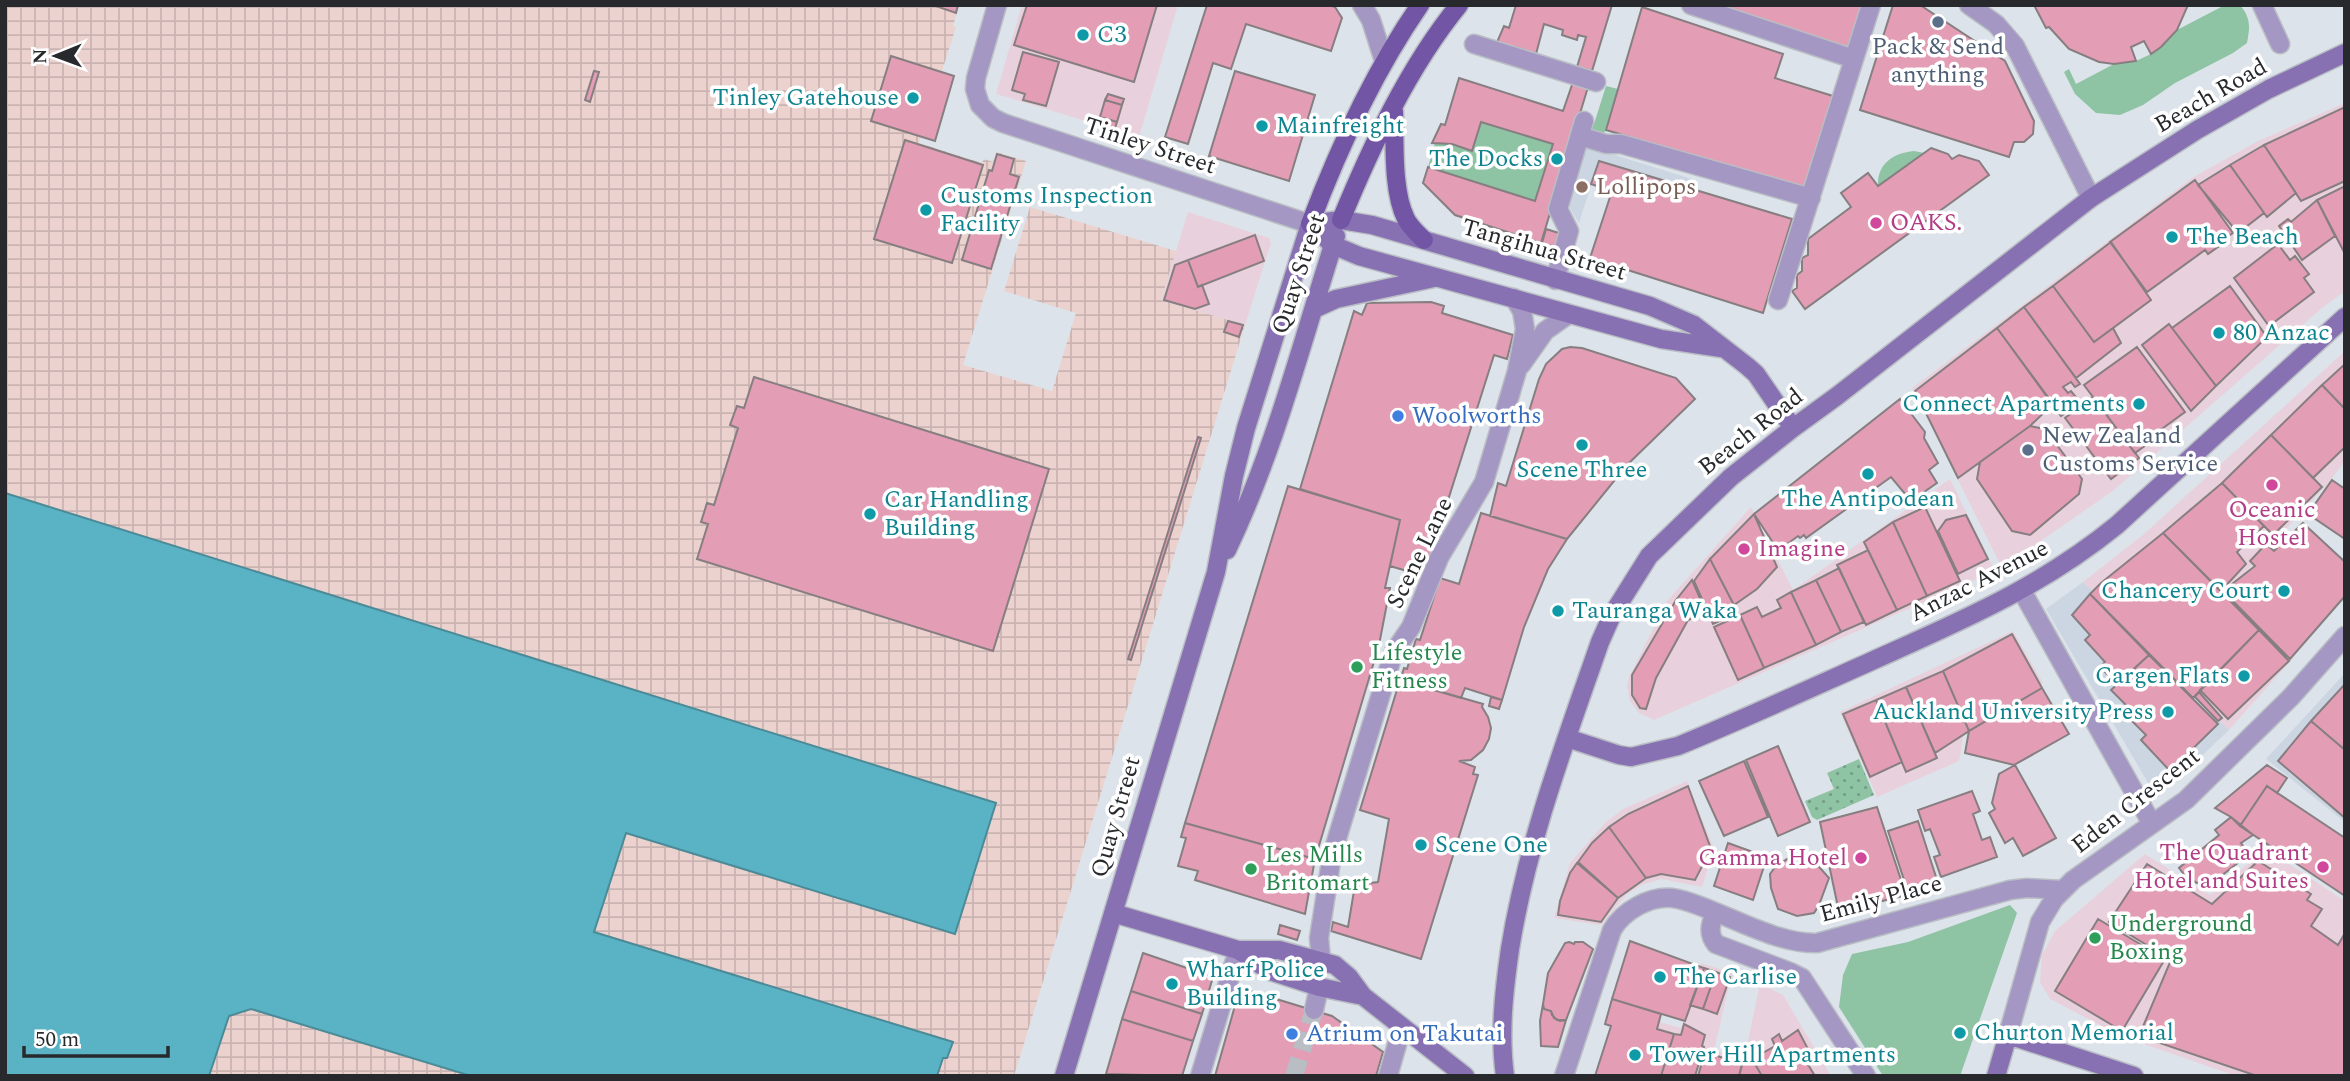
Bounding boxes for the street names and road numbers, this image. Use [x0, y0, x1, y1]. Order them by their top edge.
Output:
street label: Beach Road [2148, 49, 2274, 143]
street label: Tinley Street [1079, 108, 1221, 184]
street label: Quay Street [1263, 209, 1335, 339]
street label: Tangihua Street [1458, 209, 1630, 291]
street label: Beach Road [1691, 379, 1811, 485]
street label: Scene Lane [1377, 491, 1463, 615]
street label: Anzac Avenue [1903, 530, 2055, 632]
street label: Eden Crescent [2064, 739, 2208, 863]
street label: Quay Street [1081, 752, 1151, 882]
street label: Emily Place [1816, 865, 1946, 933]

